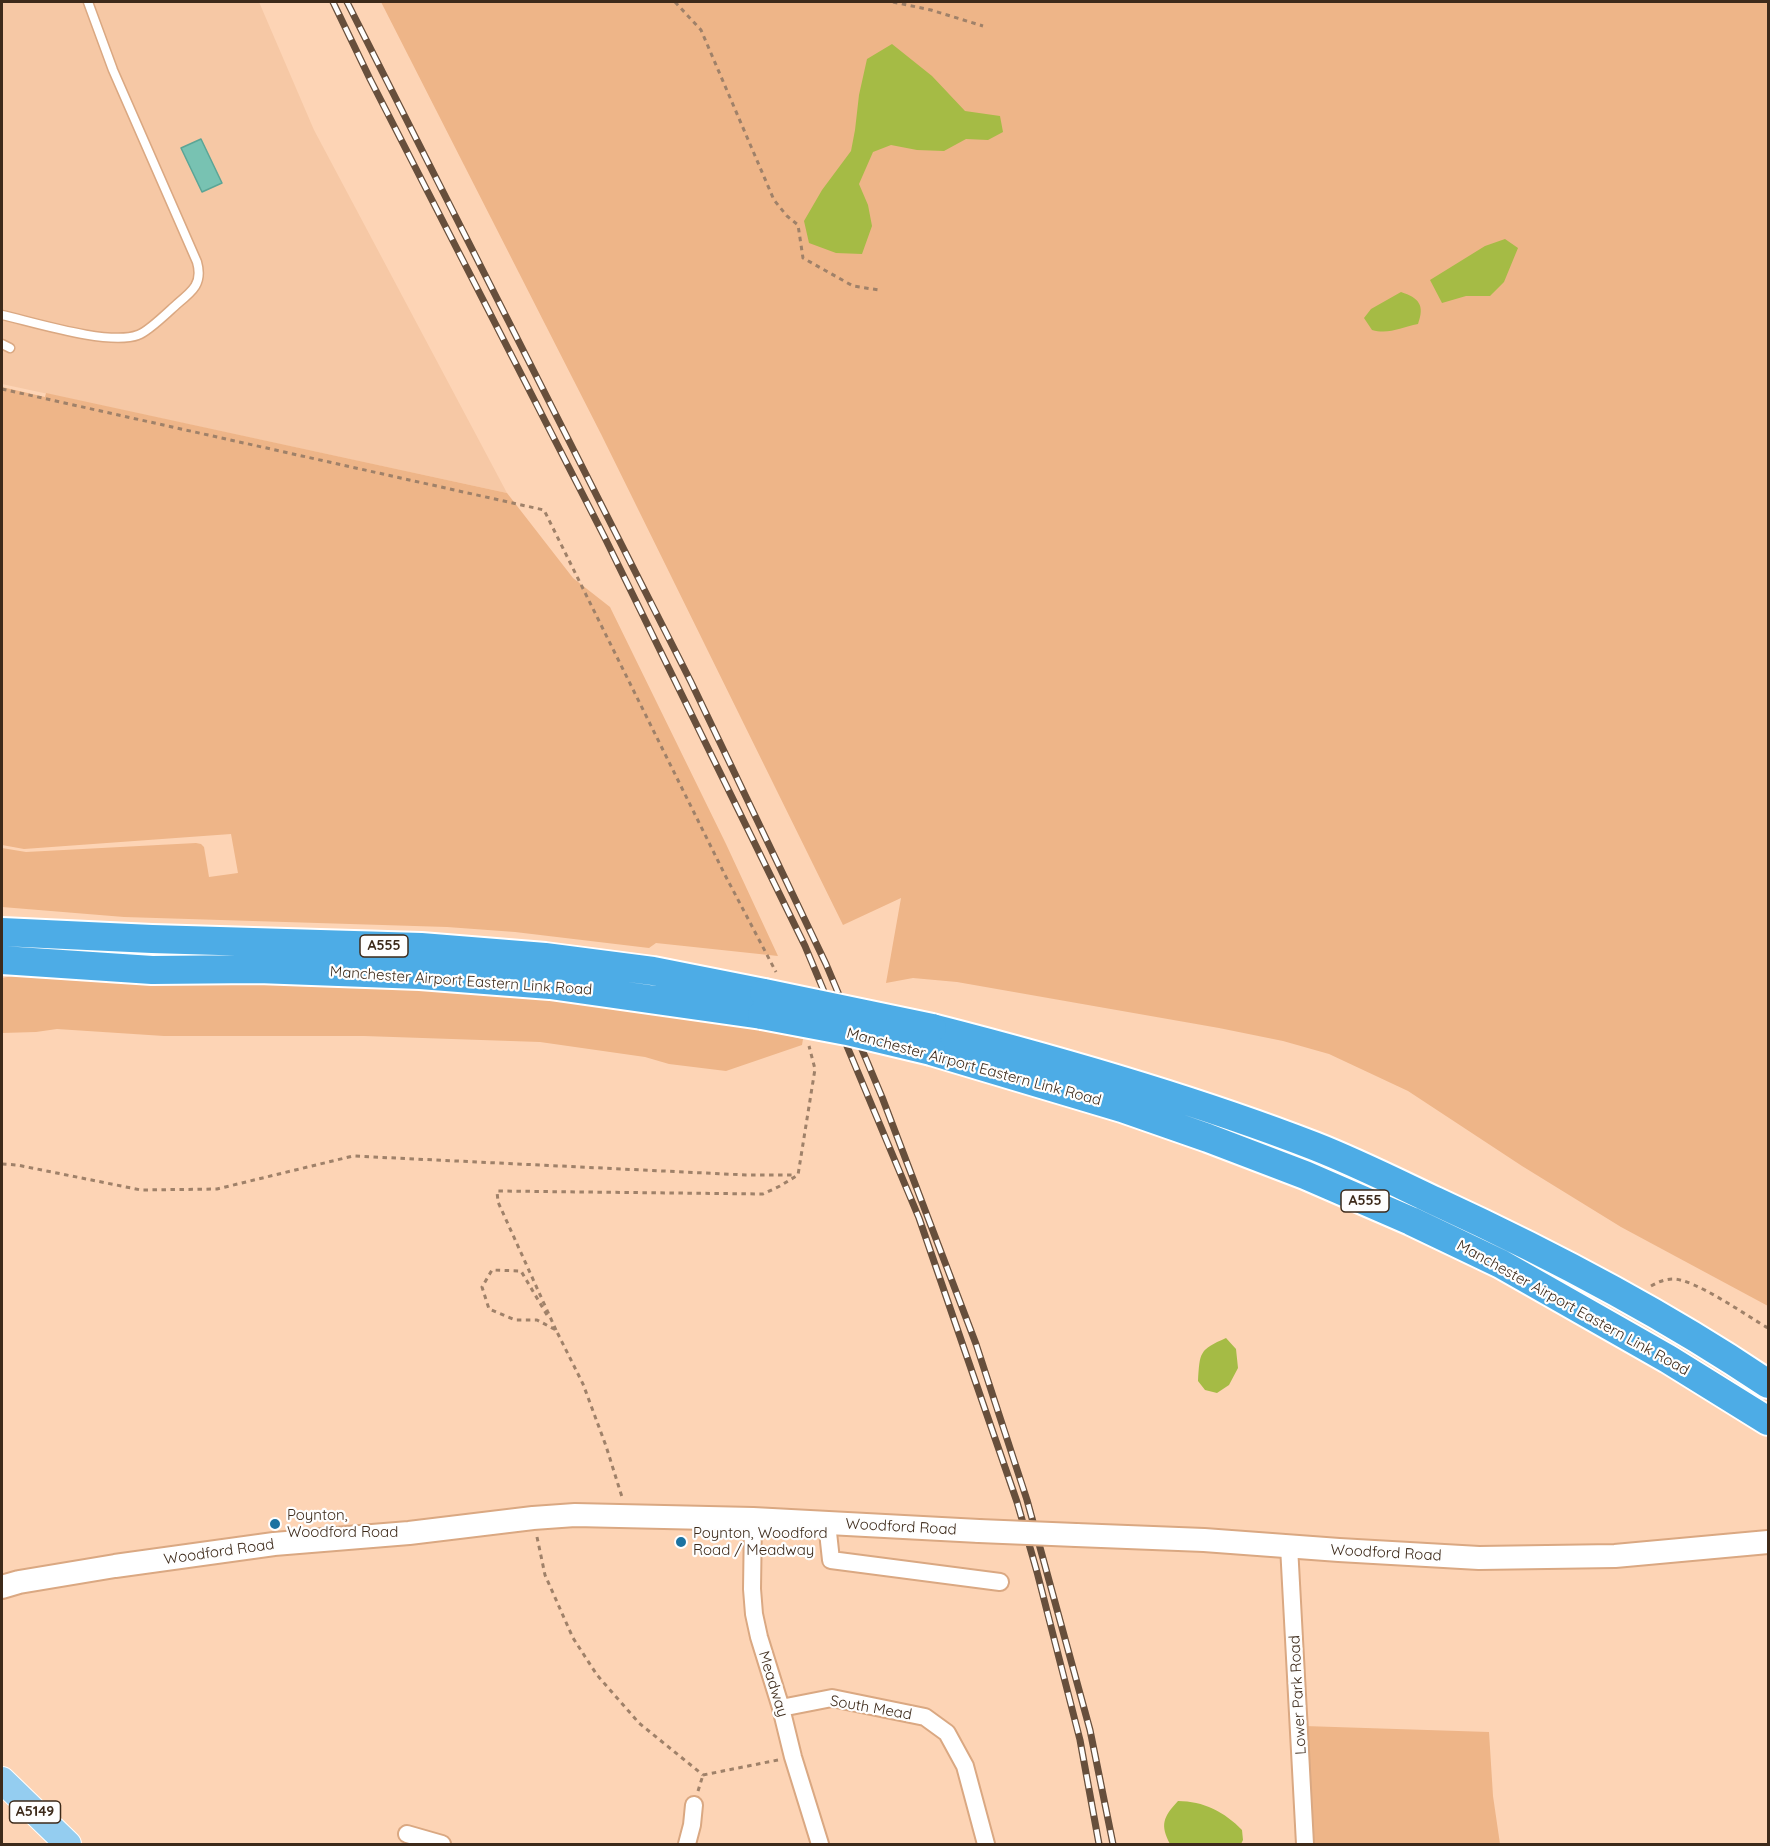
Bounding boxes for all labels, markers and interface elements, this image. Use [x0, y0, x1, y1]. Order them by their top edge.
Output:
road number: A555 [360, 935, 408, 957]
street label: Manchester Airport Eastern Link Road [329, 963, 593, 999]
street label: Manchester Airport Eastern Link Road [845, 1024, 1103, 1110]
road number: A555 [1341, 1190, 1389, 1212]
street label: Manchester Airport Eastern Link Road [1454, 1236, 1692, 1380]
place label: Poynton, Woodford Road [287, 1506, 398, 1541]
street label: Woodford Road [845, 1515, 957, 1539]
marker: Poynton, Woodford Road [268, 1517, 282, 1531]
place label: Poynton, Woodford Road / Meadway [693, 1524, 828, 1559]
street label: Woodford Road [163, 1535, 275, 1569]
marker: Poynton, Woodford Road / Meadway [674, 1535, 688, 1549]
street label: Woodford Road [1330, 1541, 1442, 1565]
street label: Lower Park Road [1286, 1635, 1310, 1755]
street label: Meadway [754, 1649, 792, 1719]
street label: South Mead [829, 1692, 913, 1724]
road number: A5149 [9, 1801, 60, 1823]

